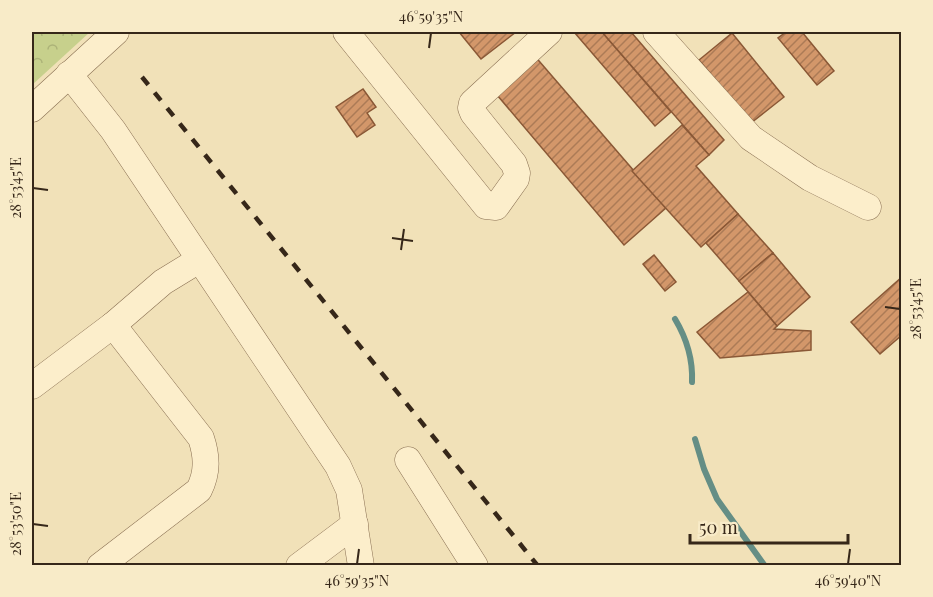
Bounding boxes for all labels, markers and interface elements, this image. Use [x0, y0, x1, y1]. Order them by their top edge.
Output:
text: 46°59'35"N [399, 6, 464, 26]
text: 28°53'45"E [5, 157, 25, 219]
text: 28°53'45"E [905, 278, 925, 340]
text: 28°53'50"E [5, 492, 25, 556]
scale bar [690, 507, 848, 545]
text: 50 m [699, 515, 738, 539]
text: 46°59'35"N [325, 570, 390, 590]
text: 46°59'40"N [815, 570, 882, 590]

